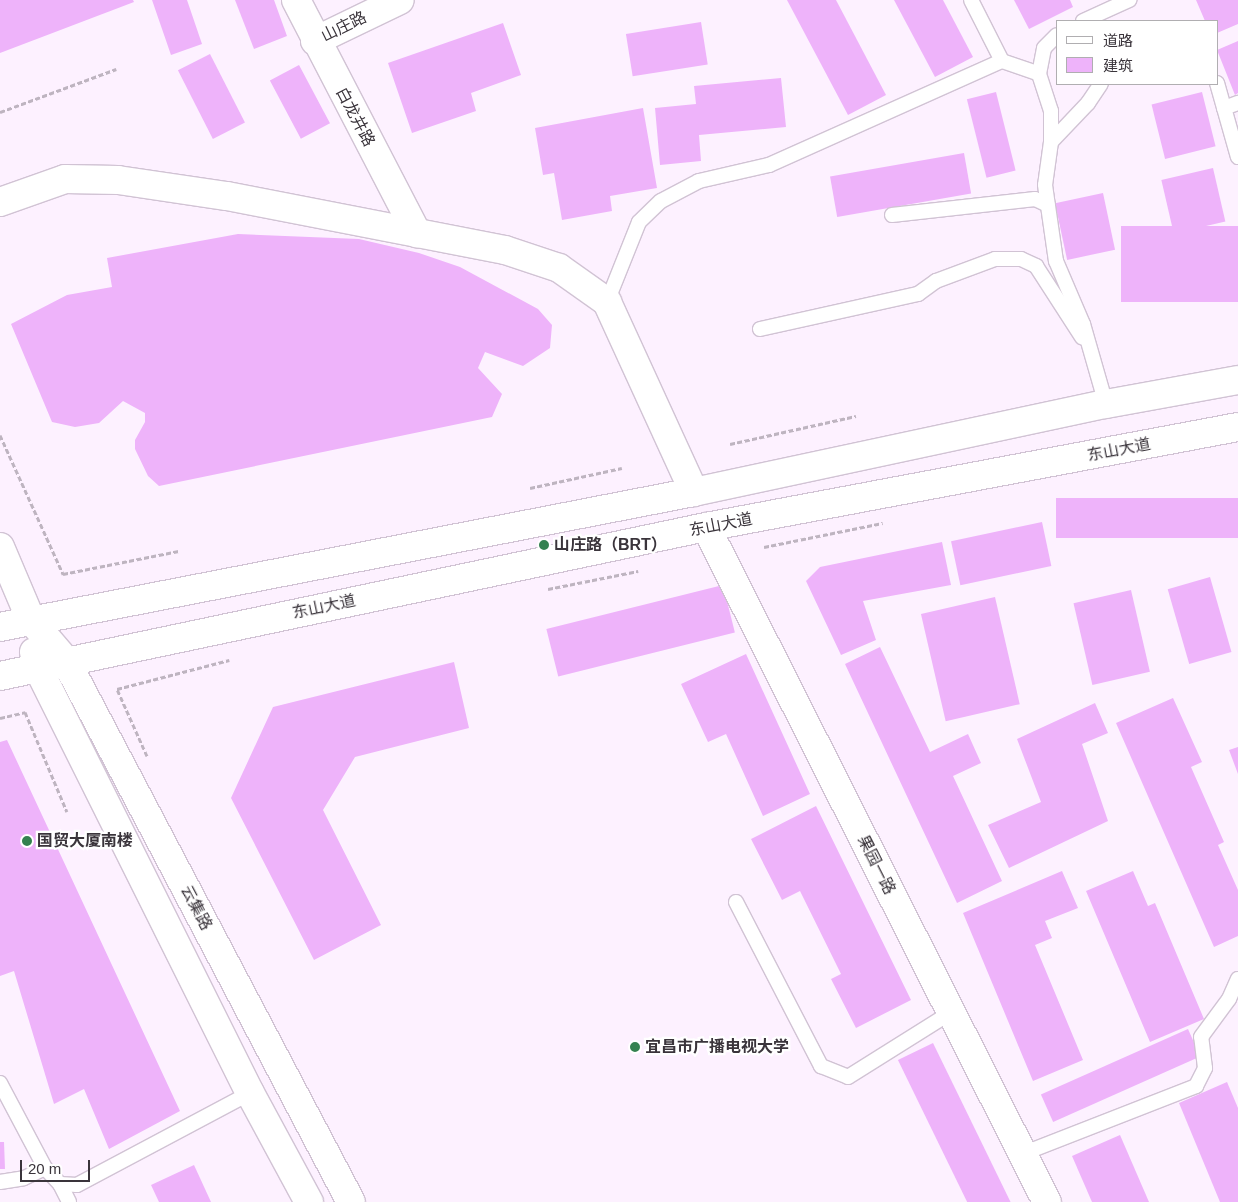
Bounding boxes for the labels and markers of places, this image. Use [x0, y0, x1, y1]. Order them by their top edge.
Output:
place label: 山庄路（BRT） [554, 535, 667, 555]
marker: 山庄路（BRT） [538, 539, 550, 551]
place label: 国贸大厦南楼 [37, 831, 133, 851]
marker: 国贸大厦南楼 [21, 835, 33, 847]
place label: 宜昌市广播电视大学 [645, 1037, 789, 1057]
marker: 宜昌市广播电视大学 [629, 1041, 641, 1053]

